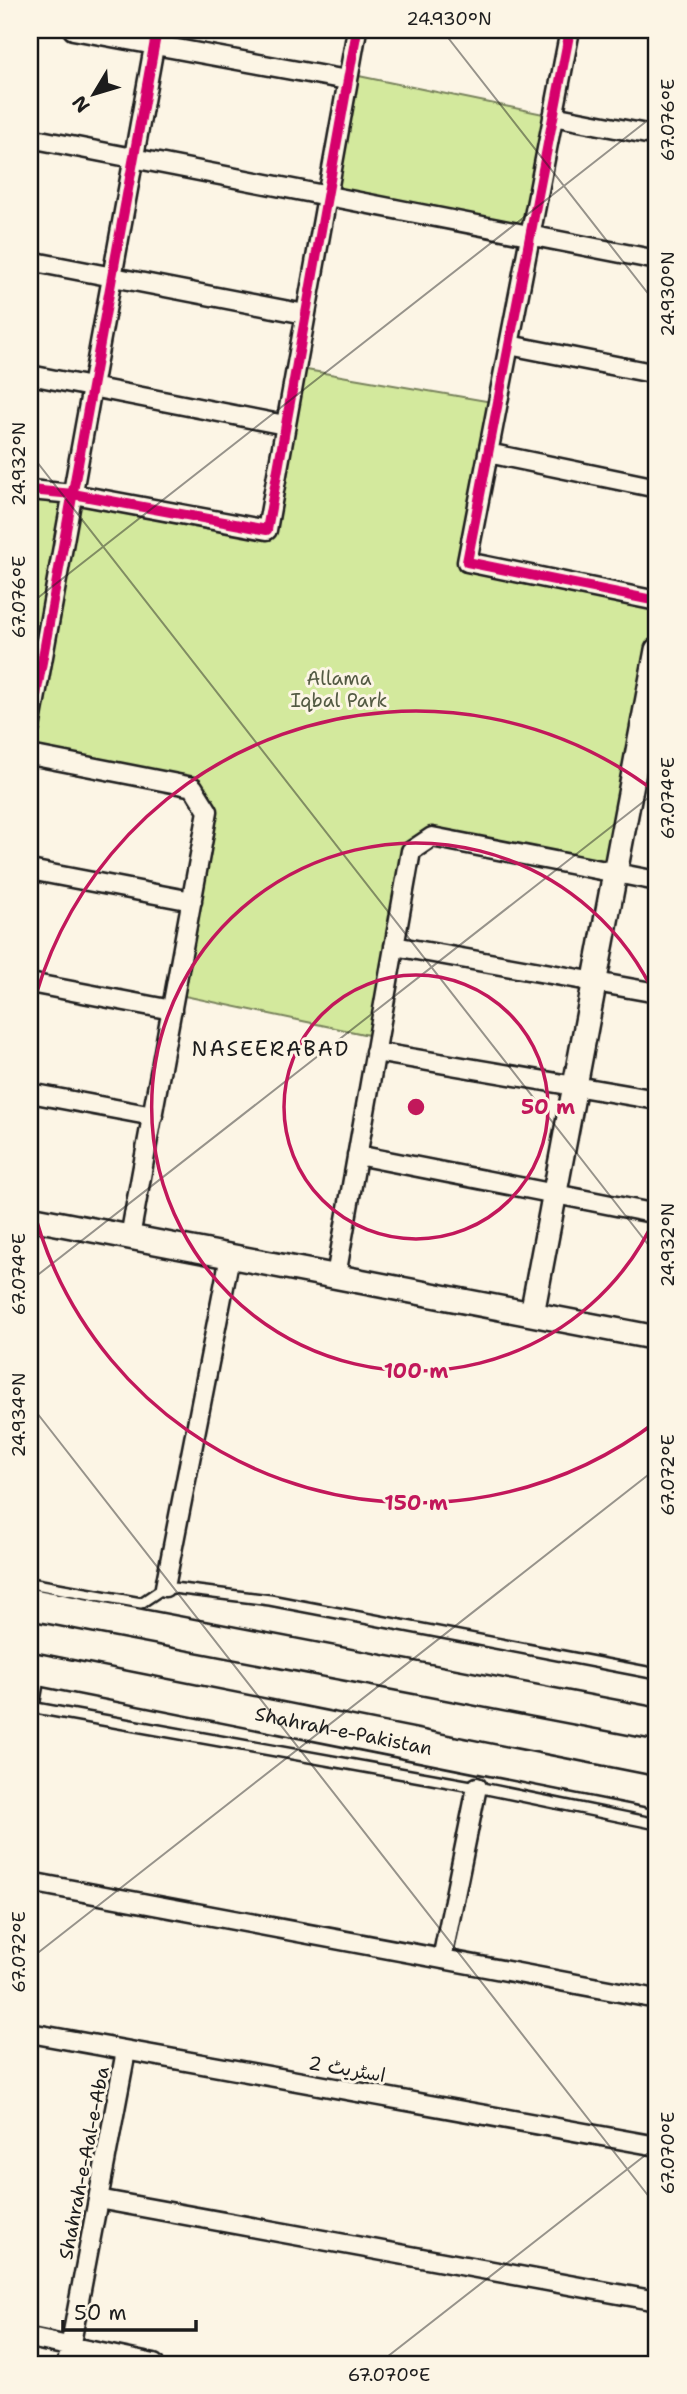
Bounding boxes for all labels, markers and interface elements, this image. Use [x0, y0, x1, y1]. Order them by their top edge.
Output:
text: 24.930°N [406, 7, 492, 31]
north arrow [60, 60, 130, 130]
text: 67.076°E [656, 79, 680, 161]
text: N [67, 91, 95, 118]
text: 24.930°N [656, 251, 680, 337]
text: 24.932°N [7, 422, 31, 506]
text: 67.076°E [7, 556, 31, 638]
park label: Allama Iqbal Park [291, 666, 388, 713]
text: 67.074°E [656, 757, 680, 839]
district label: NASEERABAD [192, 1035, 350, 1063]
text: 50 m [521, 1093, 575, 1121]
centre of rings [404, 1095, 428, 1119]
text: 24.932°N [656, 1203, 680, 1287]
text: 67.074°E [7, 1233, 31, 1315]
text: 100 m [384, 1357, 448, 1385]
text: 24.934°N [7, 1372, 31, 1458]
text: 67.072°E [656, 1434, 680, 1516]
text: 150 m [384, 1489, 448, 1517]
street label: Shahrah-e-Pakistan [253, 1701, 435, 1760]
text: 67.072°E [7, 1911, 31, 1993]
street label: اسٹریٹ 2 [307, 2050, 387, 2088]
street label: Shahrah-e-Aal-e-Aba [53, 2064, 115, 2262]
text: 67.070°E [656, 2112, 680, 2194]
scale bar [63, 2289, 196, 2333]
text: 50 m [74, 2299, 127, 2327]
text: 67.070°E [348, 2363, 430, 2387]

